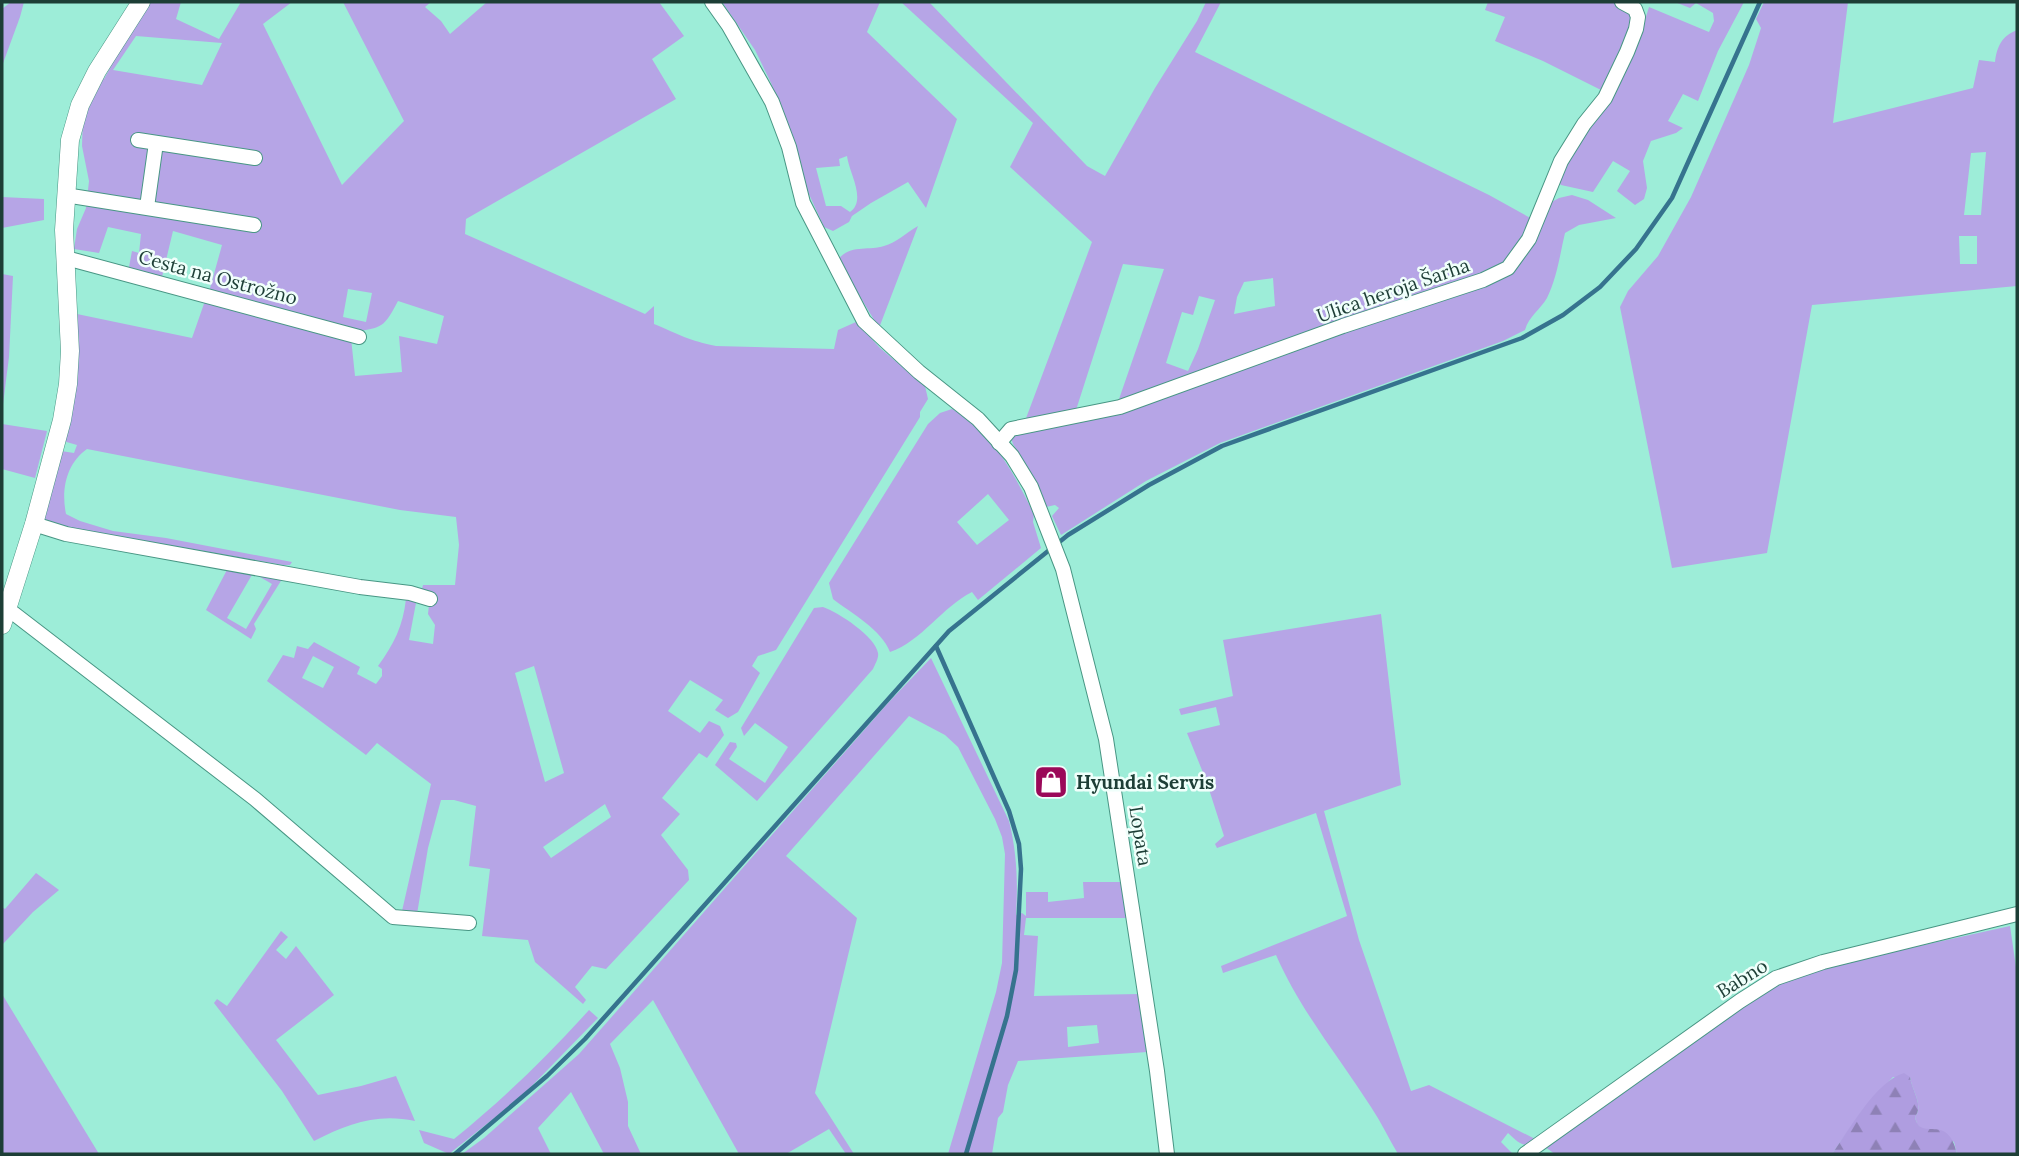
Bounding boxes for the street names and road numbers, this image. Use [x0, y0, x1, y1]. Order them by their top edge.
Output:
street label: Cesta na Ostrožno [136, 244, 300, 310]
street label: Ulica heroja Šarha [1313, 253, 1473, 327]
street label: Lopata [1124, 804, 1158, 868]
street label: Babno [1712, 953, 1772, 1003]

